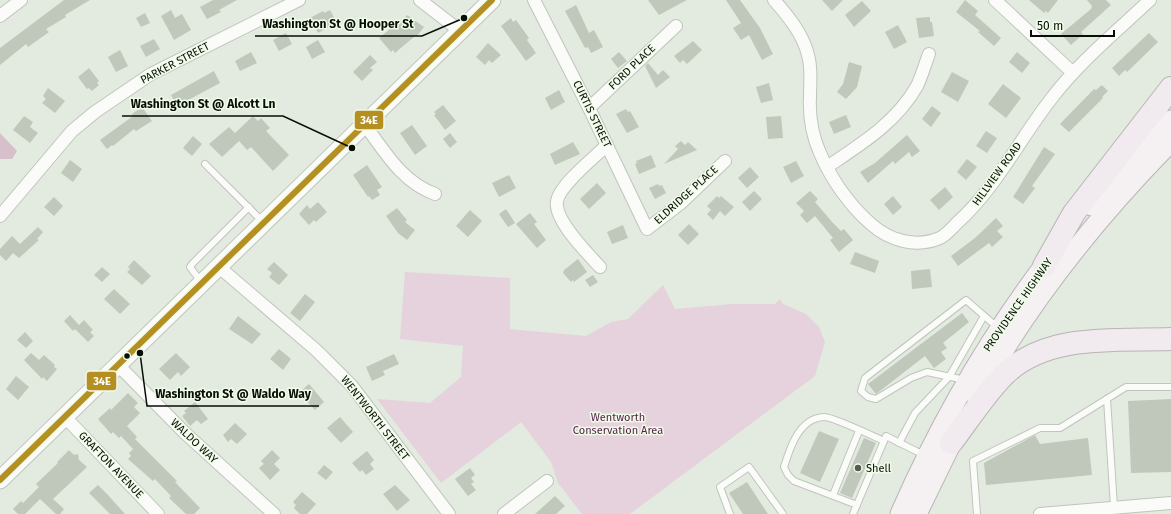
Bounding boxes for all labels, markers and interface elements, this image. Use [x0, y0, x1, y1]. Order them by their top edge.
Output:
callout: Washington St @ Hooper St [255, 12, 422, 36]
scale bar [1031, 12, 1114, 38]
text: Washington St @ Hooper St [262, 17, 414, 31]
text: 50 m [1037, 19, 1063, 33]
street label: PARKER STREET [138, 39, 212, 87]
street label: FORD PLACE [606, 42, 658, 92]
street label: CURTIS STREET [570, 78, 614, 150]
callout: Washington St @ Alcott Ln [122, 92, 283, 116]
text: Washington St @ Alcott Ln [131, 97, 275, 111]
line badge: 34E [354, 110, 384, 130]
text: 34E [359, 114, 378, 127]
street label: HILLVIEW ROAD [970, 140, 1024, 208]
street label: ELDRIDGE PLACE [651, 163, 721, 227]
street label: PROVIDENCE HIGHWAY [981, 256, 1055, 354]
unlabelled marker [122, 351, 132, 361]
line badge: 34E [86, 371, 117, 391]
street label: WENTWORTH STREET [338, 373, 412, 463]
text: 34E [92, 375, 111, 388]
callout: Washington St @ Waldo Way [147, 382, 319, 406]
text: Washington St @ Waldo Way [155, 387, 312, 401]
park label: Wentworth Conservation Area [573, 411, 663, 437]
street label: WALDO WAY [168, 416, 220, 466]
street label: GRAFTON AVENUE [76, 429, 146, 501]
place label: Shell [866, 462, 891, 475]
marker: Shell [853, 463, 863, 473]

